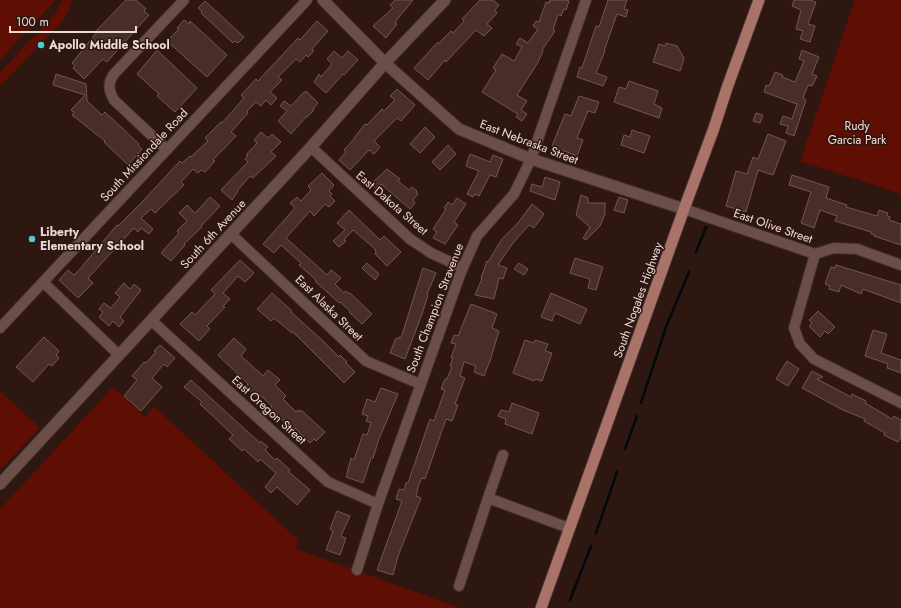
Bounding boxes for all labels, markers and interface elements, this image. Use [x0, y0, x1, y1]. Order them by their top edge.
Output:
scale bar [10, 8, 136, 34]
text: 100 m [16, 13, 49, 31]
place label: Apollo Middle School [48, 36, 170, 54]
marker: Apollo Middle School [36, 40, 46, 50]
street label: South Missiondale Road [96, 104, 192, 206]
street label: East Nebraska Street [477, 115, 581, 169]
park label: Rudy Garcia Park [828, 117, 887, 149]
street label: East Dakota Street [352, 167, 432, 239]
street label: South 6th Avenue [176, 195, 250, 273]
street label: East Olive Street [731, 204, 815, 248]
place label: Liberty Elementary School [40, 223, 144, 255]
marker: Liberty Elementary School [27, 234, 37, 244]
street label: South Nogales Highway [609, 239, 668, 360]
street label: South Champion Stravenue [402, 241, 468, 375]
street label: East Alaska Street [291, 271, 367, 345]
street label: East Oregon Street [228, 371, 310, 449]

